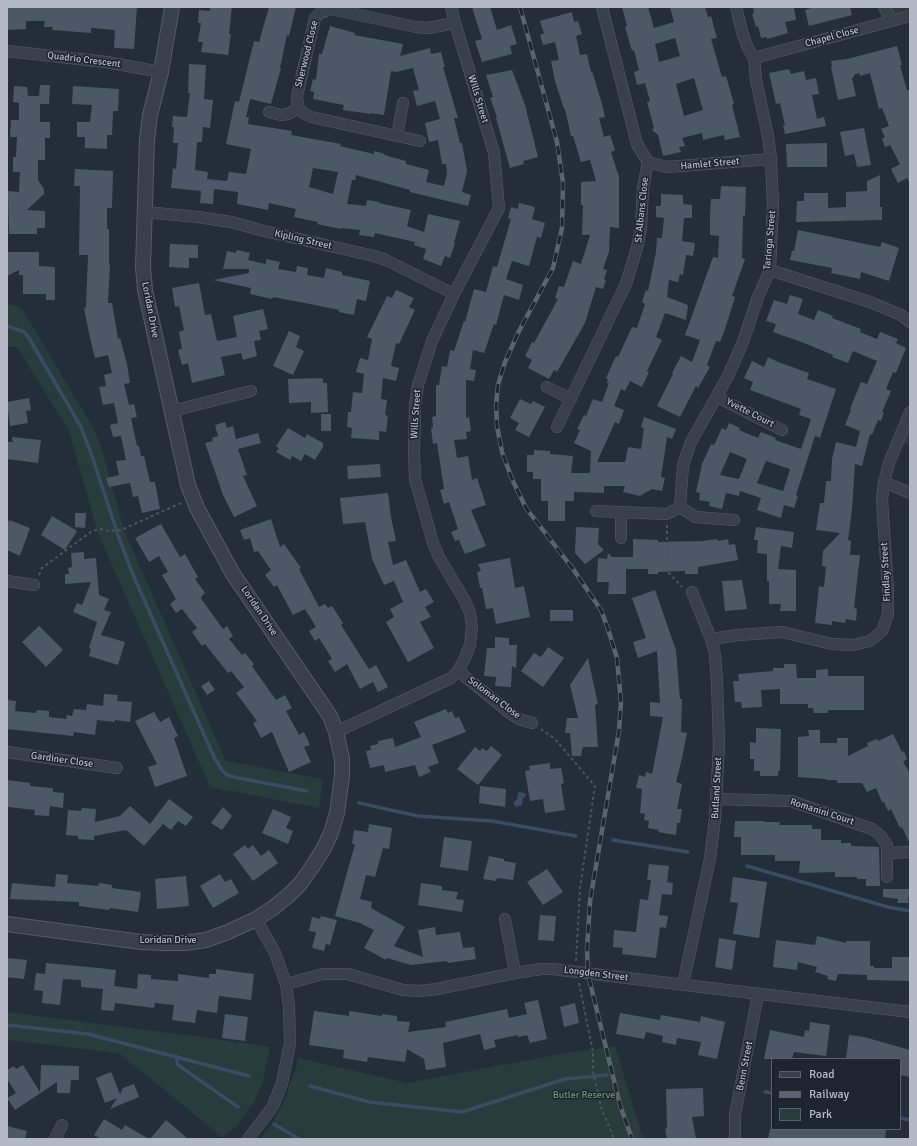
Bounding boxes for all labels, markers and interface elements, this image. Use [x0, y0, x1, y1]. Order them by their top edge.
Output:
street label: Sherwood Close [293, 19, 321, 89]
street label: Chapel Close [804, 24, 860, 50]
street label: Quadrio Crescent [47, 50, 121, 70]
street label: Wills Street [465, 74, 491, 124]
street label: Hamlet Street [680, 155, 740, 173]
street label: St Albans Close [633, 177, 651, 243]
street label: Taringa Street [761, 210, 779, 270]
street label: Kipling Street [273, 228, 333, 252]
street label: Loridan Drive [139, 281, 161, 339]
street label: Wills Street [408, 389, 424, 439]
street label: Yvette Court [724, 396, 776, 430]
street label: Findlay Street [878, 542, 894, 602]
street label: Loridan Drive [238, 584, 280, 638]
street label: Soloman Close [465, 674, 523, 722]
street label: Gardiner Close [30, 750, 94, 770]
street label: Butland Street [709, 757, 725, 819]
street label: Romanini Court [788, 796, 856, 828]
street label: Loridan Drive [139, 934, 197, 946]
street label: Longden Street [563, 964, 629, 984]
street label: Benn Street [734, 1040, 756, 1092]
legend [771, 1058, 901, 1130]
text: Road [809, 1067, 835, 1082]
text: Railway [809, 1087, 849, 1102]
park label: Butler Reserve [553, 1089, 615, 1101]
text: Park [809, 1107, 832, 1122]

